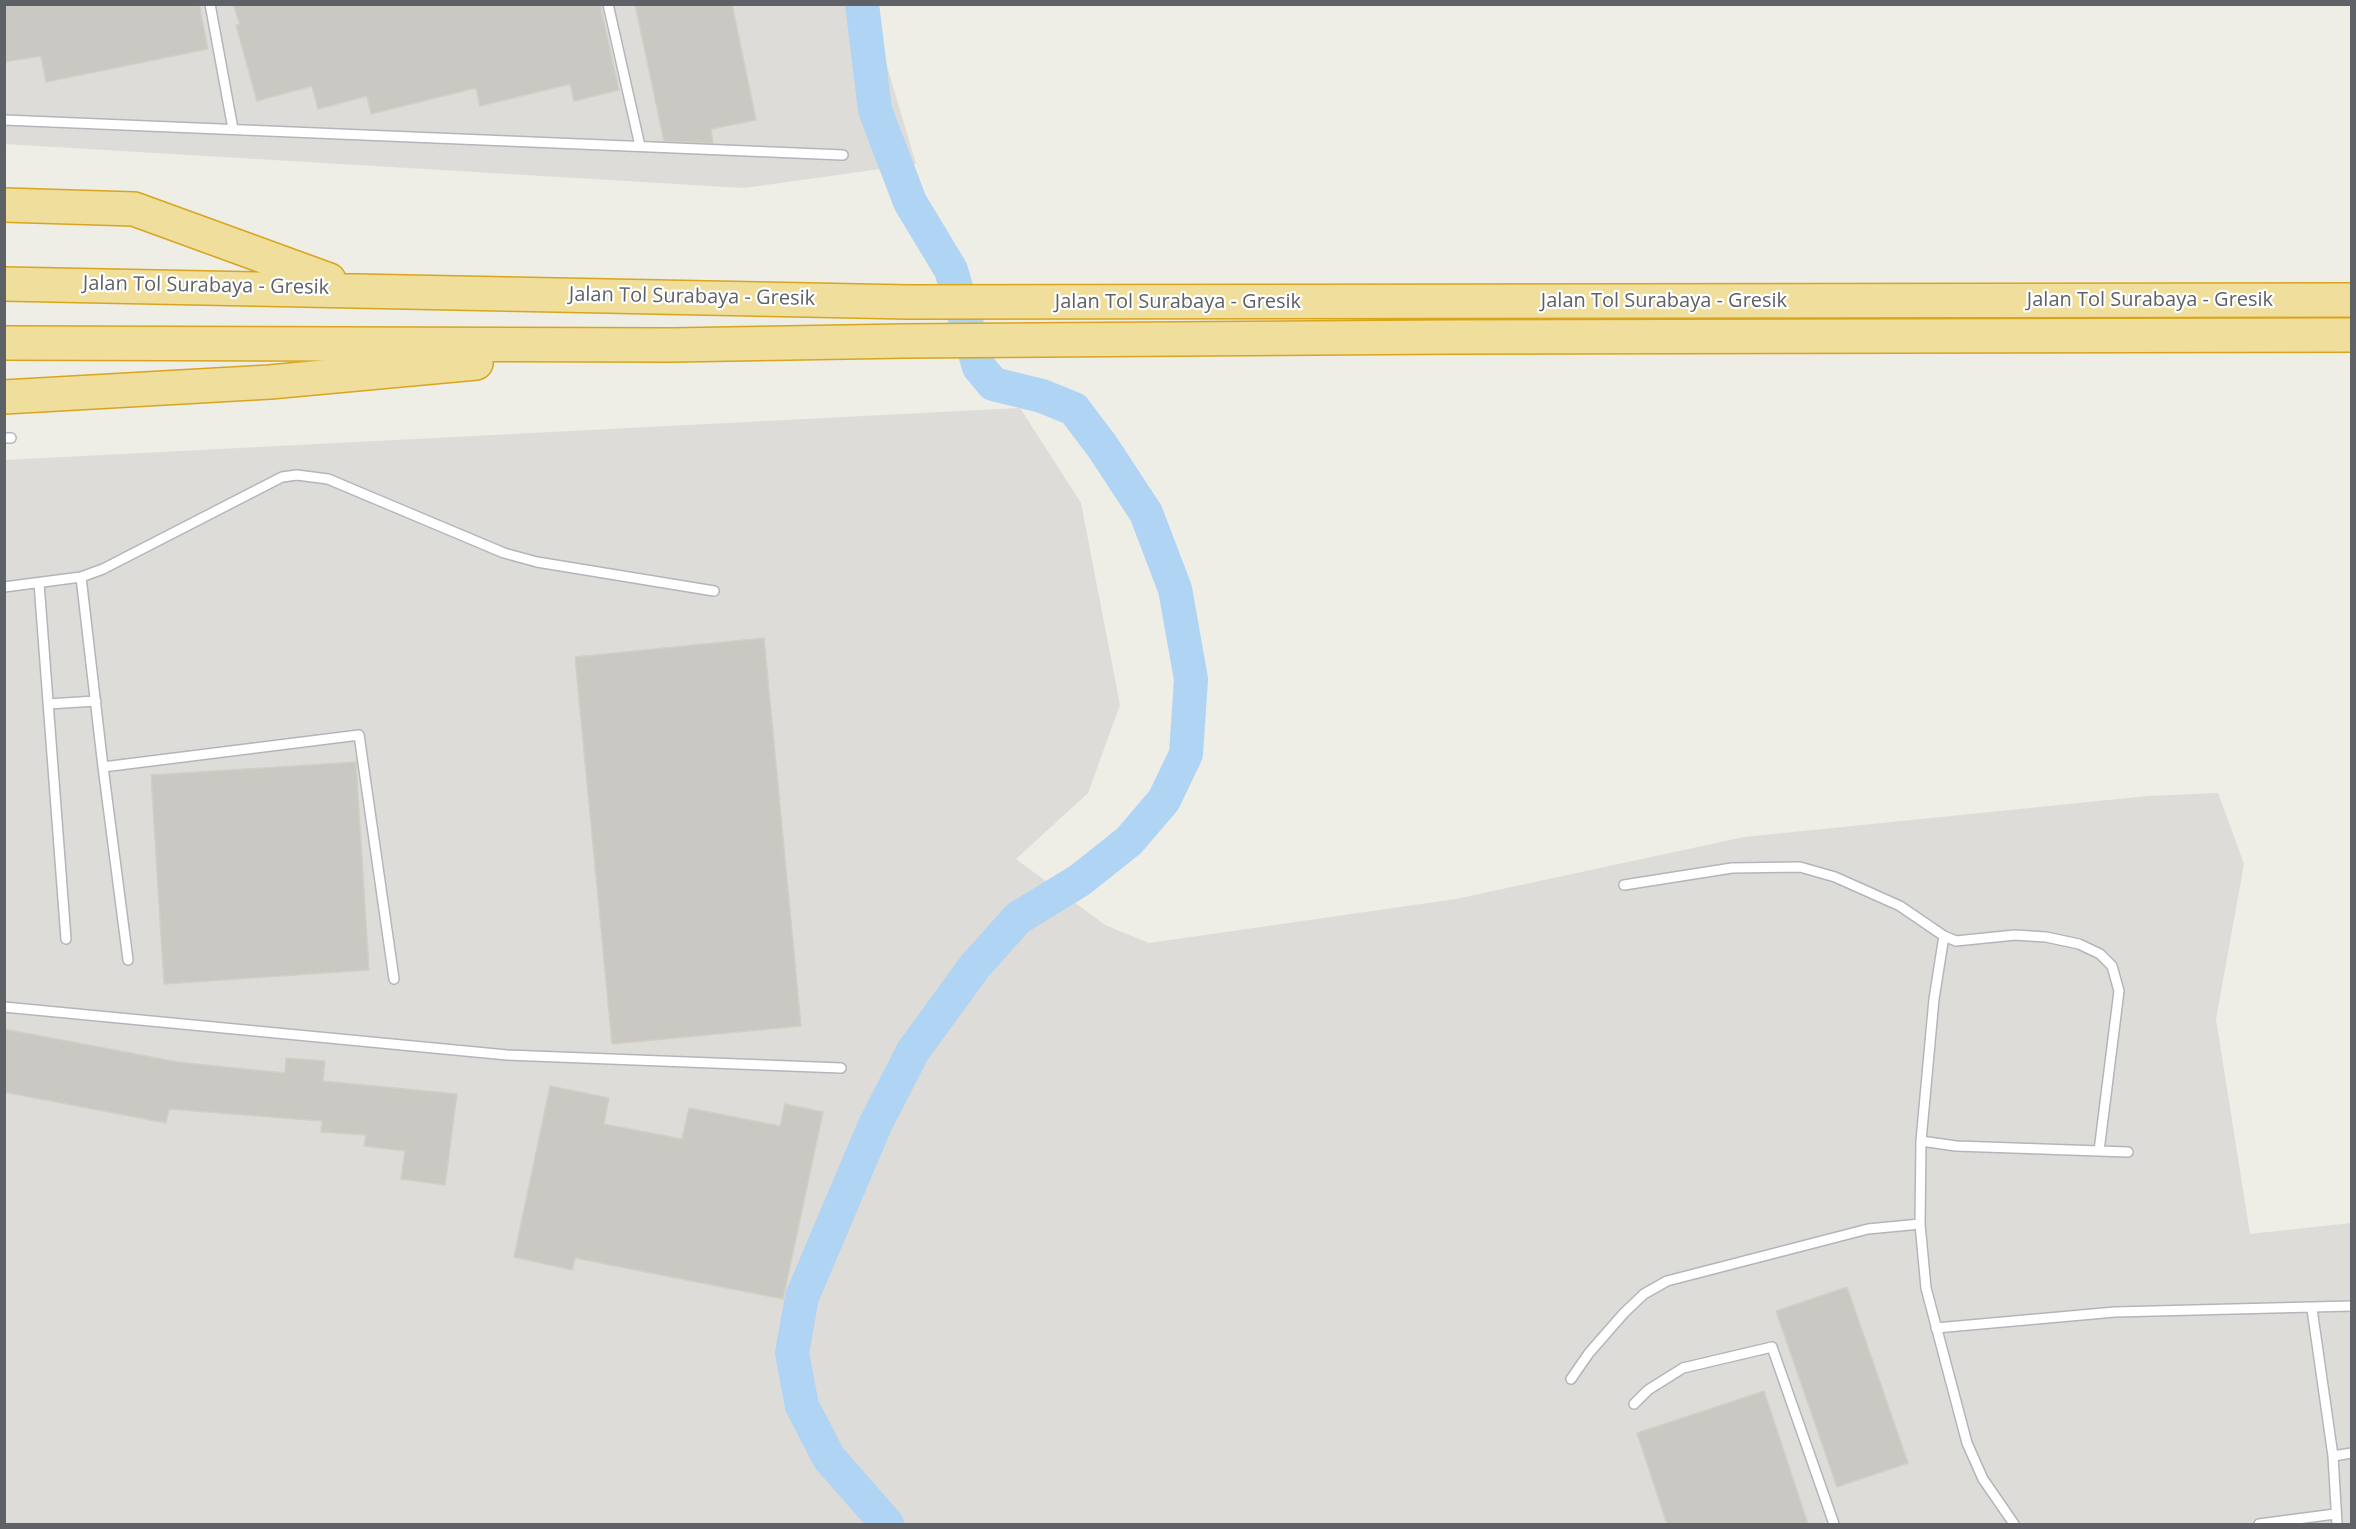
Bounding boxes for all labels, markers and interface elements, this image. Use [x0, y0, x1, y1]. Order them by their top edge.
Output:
street label: Jalan Tol Surabaya - Gresik [83, 272, 329, 300]
street label: Jalan Tol Surabaya - Gresik [569, 283, 815, 311]
street label: Jalan Tol Surabaya - Gresik [2027, 288, 2273, 312]
street label: Jalan Tol Surabaya - Gresik [1541, 289, 1787, 313]
street label: Jalan Tol Surabaya - Gresik [1055, 290, 1301, 314]

